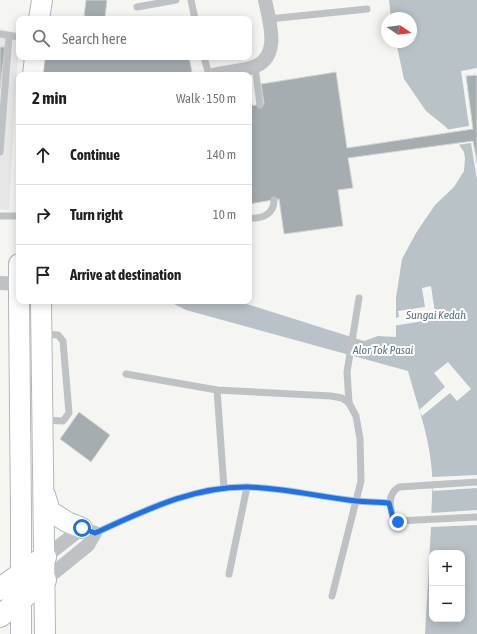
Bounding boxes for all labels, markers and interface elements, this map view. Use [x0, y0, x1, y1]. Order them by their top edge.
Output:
north arrow [381, 12, 417, 48]
search box [16, 16, 252, 60]
icon: search [30, 27, 52, 49]
text: Search here [62, 30, 127, 47]
text: 2 min [32, 88, 67, 108]
text: Walk · 150 m [176, 91, 236, 106]
icon: ahead [32, 144, 54, 166]
text: Continue [70, 146, 120, 163]
text: 140 m [207, 147, 236, 162]
icon: right [32, 204, 54, 226]
text: Turn right [70, 206, 123, 223]
text: 10 m [213, 207, 236, 222]
icon: arrive [32, 264, 54, 286]
text: Arrive at destination [70, 266, 181, 283]
water label: Sungai Kedah [405, 308, 466, 322]
water label: Alor Tok Pasai [352, 343, 414, 357]
route end [389, 513, 407, 531]
route start [73, 519, 91, 537]
map controls [429, 550, 465, 622]
button: + [429, 550, 465, 586]
button: − [429, 586, 465, 622]

